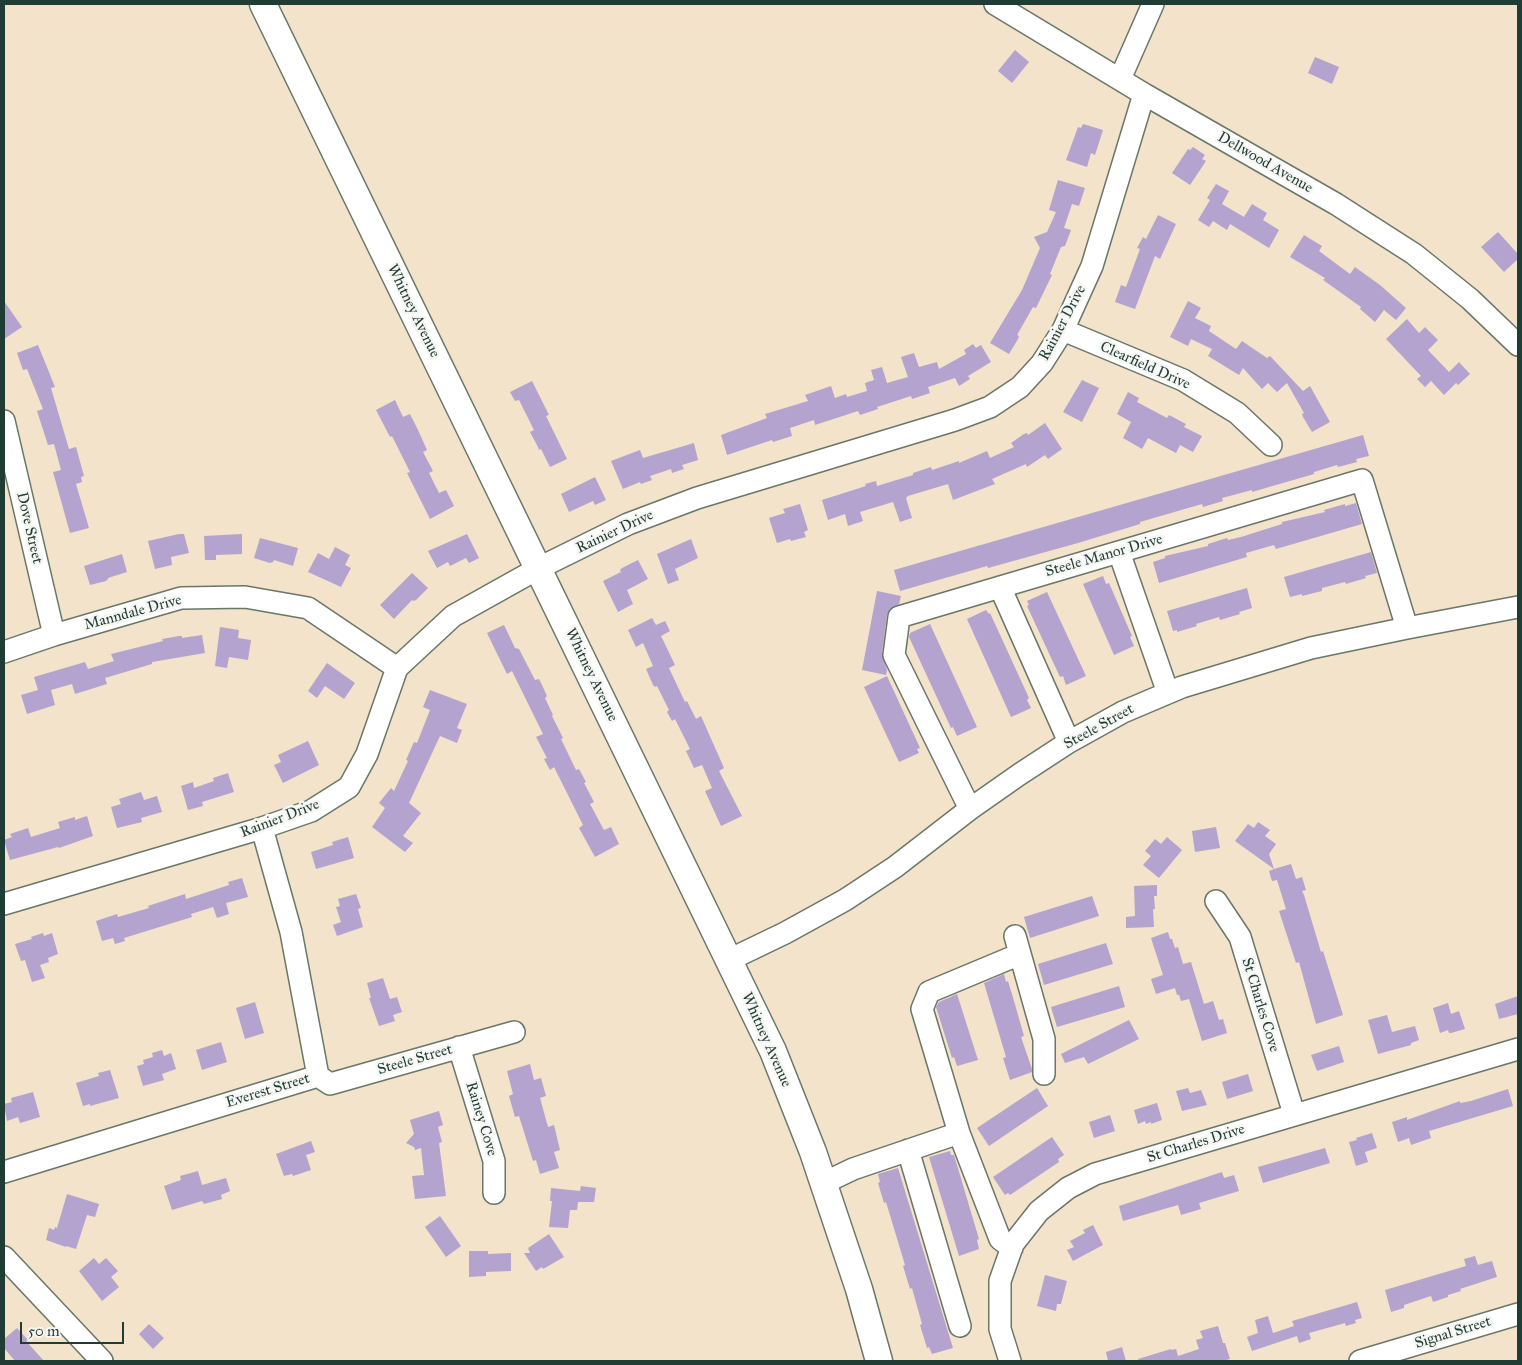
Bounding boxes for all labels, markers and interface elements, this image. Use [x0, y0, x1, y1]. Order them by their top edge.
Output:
street label: Dellwood Avenue [1214, 128, 1316, 198]
street label: Whitney Avenue [383, 261, 443, 361]
street label: Rainier Drive [1036, 282, 1090, 364]
street label: Clearfield Drive [1097, 338, 1193, 394]
street label: Dove Street [12, 490, 46, 566]
street label: Rainier Drive [574, 506, 656, 558]
street label: Steele Manor Drive [1043, 531, 1165, 581]
street label: Manndale Drive [82, 591, 184, 635]
street label: Whitney Avenue [561, 625, 621, 725]
street label: Steele Street [1061, 700, 1137, 754]
street label: Rainier Drive [238, 796, 322, 842]
street label: St Charles Cove [1237, 956, 1283, 1054]
street label: Whitney Avenue [737, 990, 795, 1090]
street label: Steele Street [375, 1041, 455, 1079]
street label: Everest Street [224, 1070, 312, 1112]
street label: Rainey Cove [461, 1080, 501, 1158]
street label: St Charles Drive [1145, 1121, 1247, 1167]
scale bar [22, 1312, 126, 1344]
street label: Signal Street [1413, 1313, 1493, 1353]
text: 50 m [28, 1322, 60, 1340]

